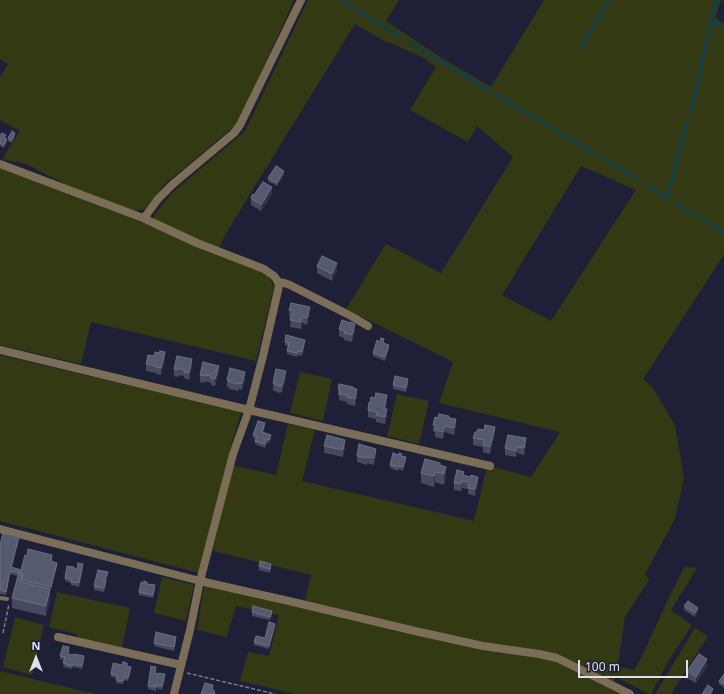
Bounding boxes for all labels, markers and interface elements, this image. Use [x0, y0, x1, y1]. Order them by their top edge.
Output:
north arrow [16, 638, 56, 678]
text: N [32, 638, 40, 653]
scale bar [580, 652, 690, 678]
text: 100 m [585, 658, 620, 675]

